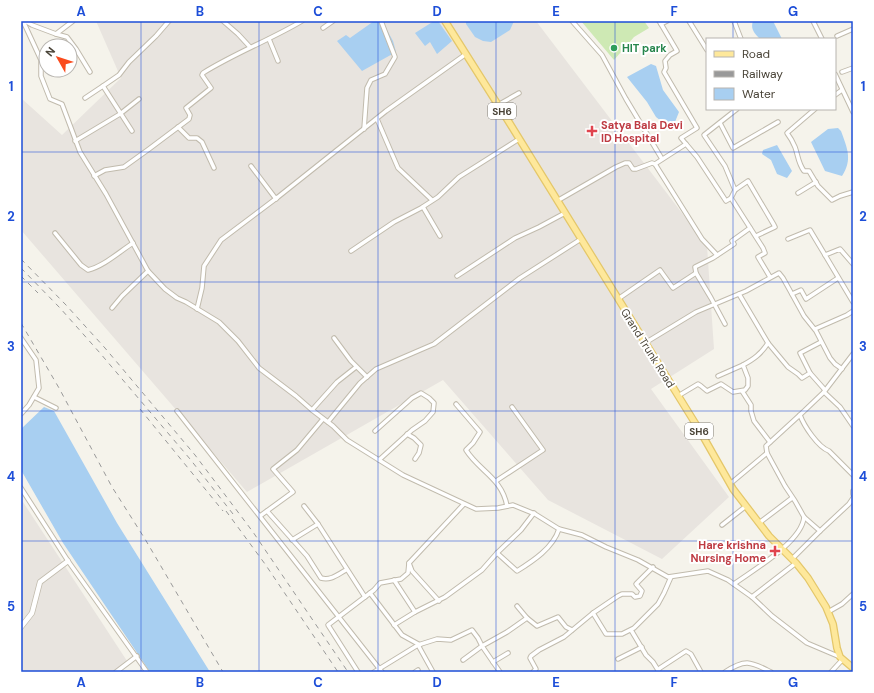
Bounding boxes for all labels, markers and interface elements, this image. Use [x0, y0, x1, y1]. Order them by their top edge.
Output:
text: A [76, 3, 86, 20]
text: B [196, 3, 204, 20]
text: C [313, 3, 323, 20]
text: D [432, 3, 442, 20]
text: E [552, 3, 560, 20]
text: F [670, 3, 678, 20]
text: G [788, 3, 798, 20]
north arrow [38, 38, 78, 78]
legend [706, 38, 836, 110]
place label: HIT park [622, 41, 667, 55]
marker: HIT park [609, 43, 619, 53]
text: N [42, 44, 58, 59]
text: Road [742, 46, 770, 62]
text: Railway [742, 66, 783, 82]
text: 1 [9, 78, 13, 95]
text: 1 [861, 78, 865, 95]
text: Water [742, 86, 776, 102]
road number: SH6 [488, 103, 516, 119]
place label: Satya Bala Devi ID Hospital [601, 118, 683, 145]
marker: Satya Bala Devi ID Hospital [586, 125, 598, 137]
text: 2 [7, 208, 15, 225]
text: 2 [859, 208, 867, 225]
street label: Grand Trunk Road [618, 306, 678, 390]
text: 3 [7, 338, 15, 355]
text: 3 [859, 338, 867, 355]
road number: SH6 [685, 423, 713, 439]
text: 4 [7, 468, 15, 485]
text: 4 [859, 468, 867, 485]
place label: Hare krishna Nursing Home [690, 538, 766, 565]
marker: Hare krishna Nursing Home [769, 545, 781, 557]
text: 5 [7, 598, 15, 615]
text: 5 [859, 598, 867, 615]
text: A [76, 674, 86, 691]
text: B [196, 674, 204, 691]
text: C [313, 674, 323, 691]
text: D [432, 674, 442, 691]
text: E [552, 674, 560, 691]
text: F [670, 674, 678, 691]
text: G [788, 674, 798, 691]

